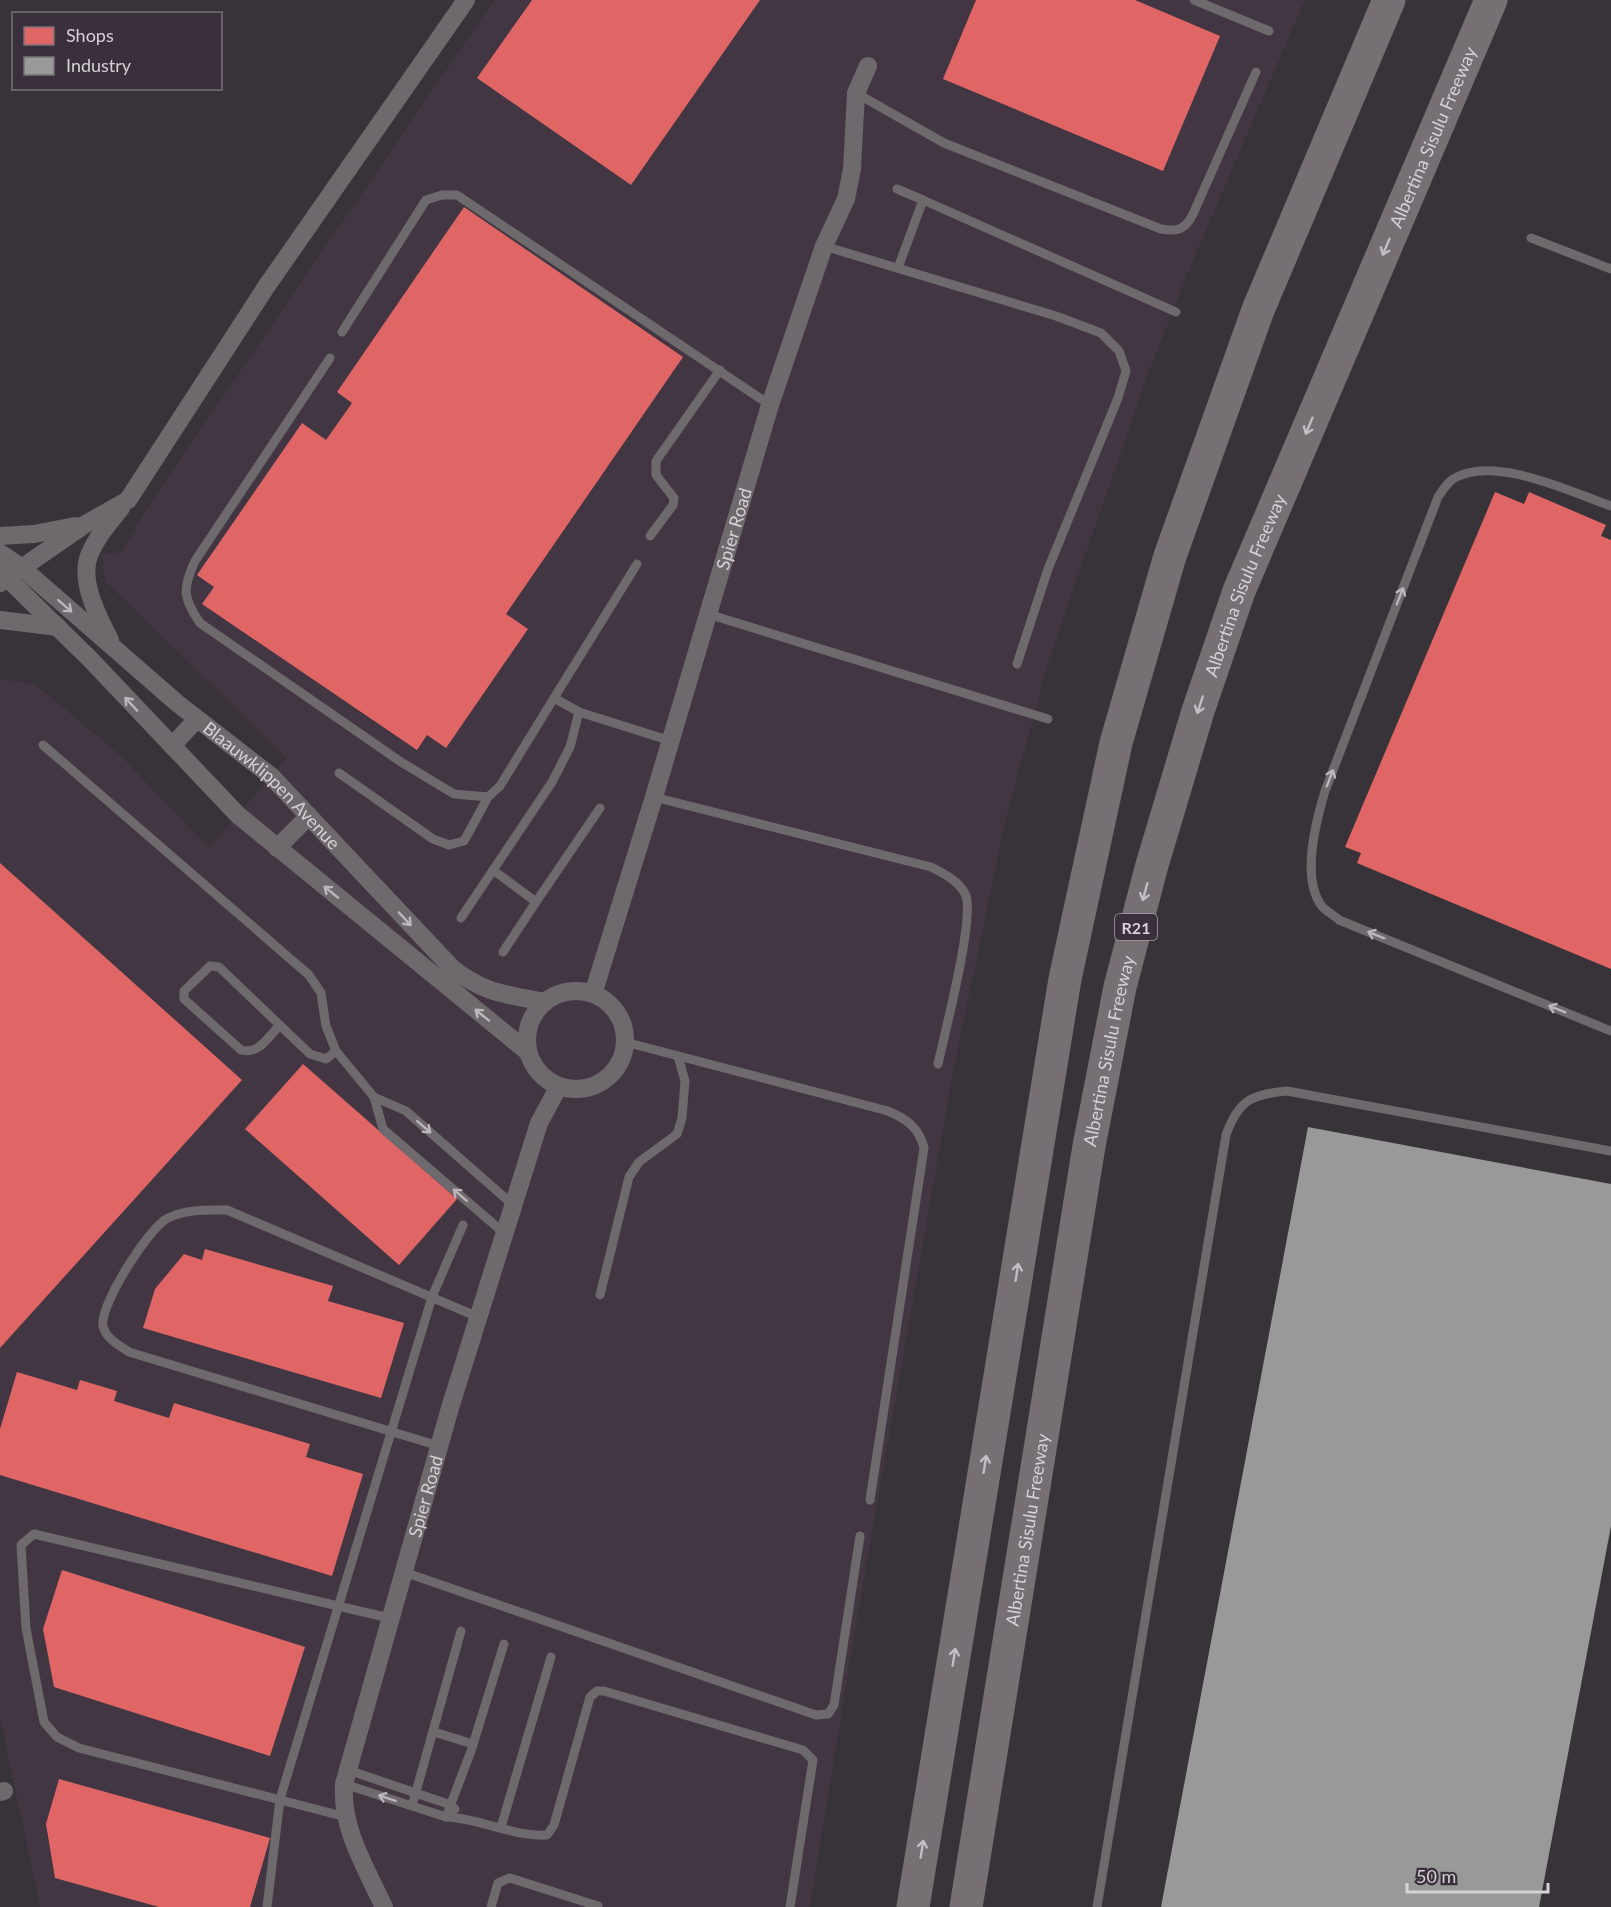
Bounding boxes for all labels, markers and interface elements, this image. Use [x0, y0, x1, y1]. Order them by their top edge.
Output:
legend [12, 12, 222, 90]
text: Shops [66, 24, 114, 46]
street label: Albertina Sisulu Freeway [1384, 43, 1481, 231]
text: Industry [66, 54, 132, 76]
one-way arrow [1380, 237, 1391, 256]
one-way arrow [1303, 417, 1314, 435]
street label: Spier Road [711, 485, 756, 572]
street label: Albertina Sisulu Freeway [1200, 490, 1290, 680]
one-way arrow [1395, 587, 1406, 606]
one-way arrow [57, 599, 73, 612]
one-way arrow [1193, 695, 1204, 714]
one-way arrow [124, 697, 138, 712]
street label: Blaauwklippen Avenue [199, 717, 345, 854]
one-way arrow [1325, 769, 1336, 788]
one-way arrow [1139, 883, 1150, 902]
one-way arrow [323, 886, 339, 899]
one-way arrow [398, 911, 412, 926]
road number: R21 [1115, 914, 1157, 940]
one-way arrow [1368, 929, 1386, 940]
street label: Albertina Sisulu Freeway [1078, 952, 1139, 1148]
one-way arrow [1548, 1003, 1567, 1014]
one-way arrow [475, 1009, 491, 1022]
one-way arrow [416, 1120, 431, 1134]
one-way arrow [453, 1188, 468, 1202]
one-way arrow [1012, 1263, 1023, 1282]
street label: Albertina Sisulu Freeway [1001, 1431, 1053, 1628]
street label: Spier Road [403, 1453, 447, 1540]
one-way arrow [980, 1455, 991, 1475]
one-way arrow [949, 1647, 960, 1667]
one-way arrow [378, 1792, 397, 1803]
one-way arrow [917, 1840, 928, 1860]
scale bar [1407, 1856, 1548, 1894]
text: 50 m [1416, 1865, 1456, 1887]

